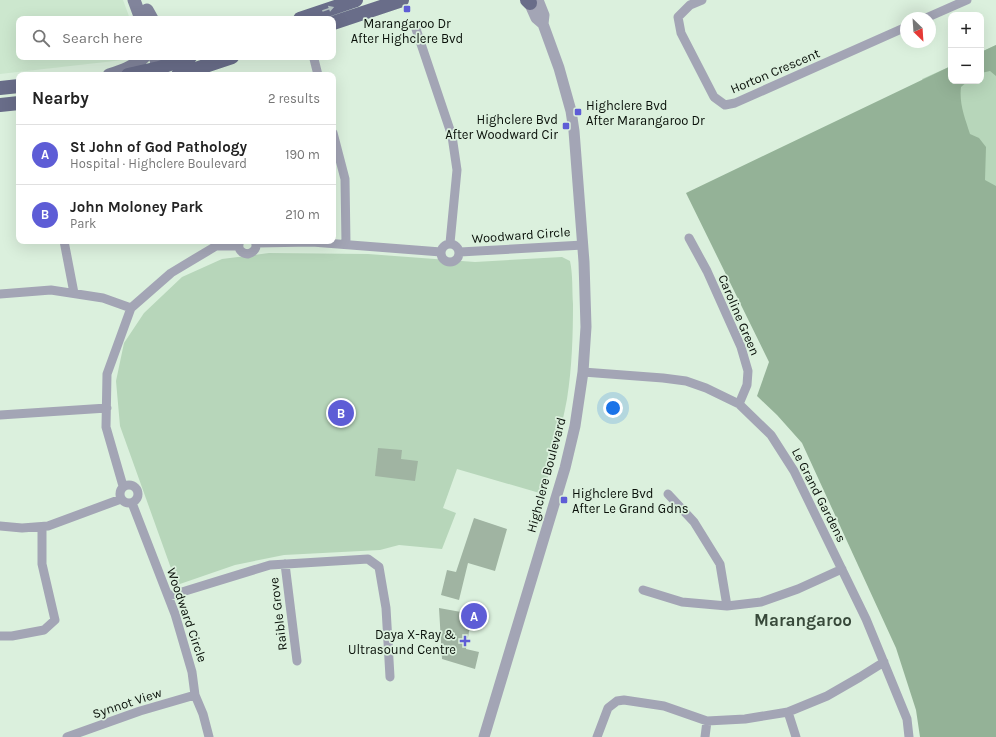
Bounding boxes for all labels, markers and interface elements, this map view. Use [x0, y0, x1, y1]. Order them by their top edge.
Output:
marker: Marangaroo Dr After Highclere Bvd [402, 4, 412, 14]
one-way arrow [323, 6, 335, 12]
north arrow [900, 12, 936, 48]
map controls [948, 12, 984, 84]
button: + [948, 12, 984, 48]
search box [16, 16, 336, 60]
place label: Marangaroo Dr After Highclere Bvd [351, 16, 463, 46]
icon: search [30, 27, 52, 49]
text: Search here [62, 29, 143, 47]
street label: Horton Crescent [728, 45, 822, 97]
button: − [948, 48, 984, 84]
text: Nearby [32, 88, 89, 108]
text: 2 results [268, 91, 320, 106]
place label: Highclere Bvd After Marangaroo Dr [586, 98, 705, 128]
marker: Highclere Bvd After Marangaroo Dr [573, 107, 583, 117]
place label: Highclere Bvd After Woodward Cir [445, 112, 558, 142]
marker: Highclere Bvd After Woodward Cir [561, 121, 571, 131]
text: St John of God Pathology [70, 138, 247, 156]
text: A [41, 147, 49, 162]
text: 190 m [285, 147, 320, 162]
text: Hospital · Highclere Boulevard [70, 156, 247, 171]
text: John Moloney Park [70, 198, 203, 216]
text: B [41, 207, 49, 222]
text: 210 m [285, 207, 320, 222]
text: Park [70, 216, 96, 231]
street label: Woodward Circle [471, 224, 571, 246]
street label: Caroline Green [715, 272, 763, 358]
pin: B [328, 398, 354, 428]
your location [603, 398, 623, 418]
street label: Highclere Boulevard [523, 416, 569, 534]
street label: Le Grand Gardens [789, 445, 849, 545]
place label: Highclere Bvd After Le Grand Gdns [572, 486, 689, 516]
marker: Highclere Bvd After Le Grand Gdns [559, 495, 569, 505]
street label: Woodward Circle [164, 566, 210, 664]
street label: Raible Grove [266, 576, 290, 651]
pin: A [461, 601, 487, 631]
district label: Marangaroo [754, 610, 852, 630]
place label: Daya X-Ray & Ultrasound Centre [348, 627, 456, 657]
marker: Daya X-Ray & Ultrasound Centre [459, 635, 471, 647]
street label: Synnot View [90, 685, 164, 721]

